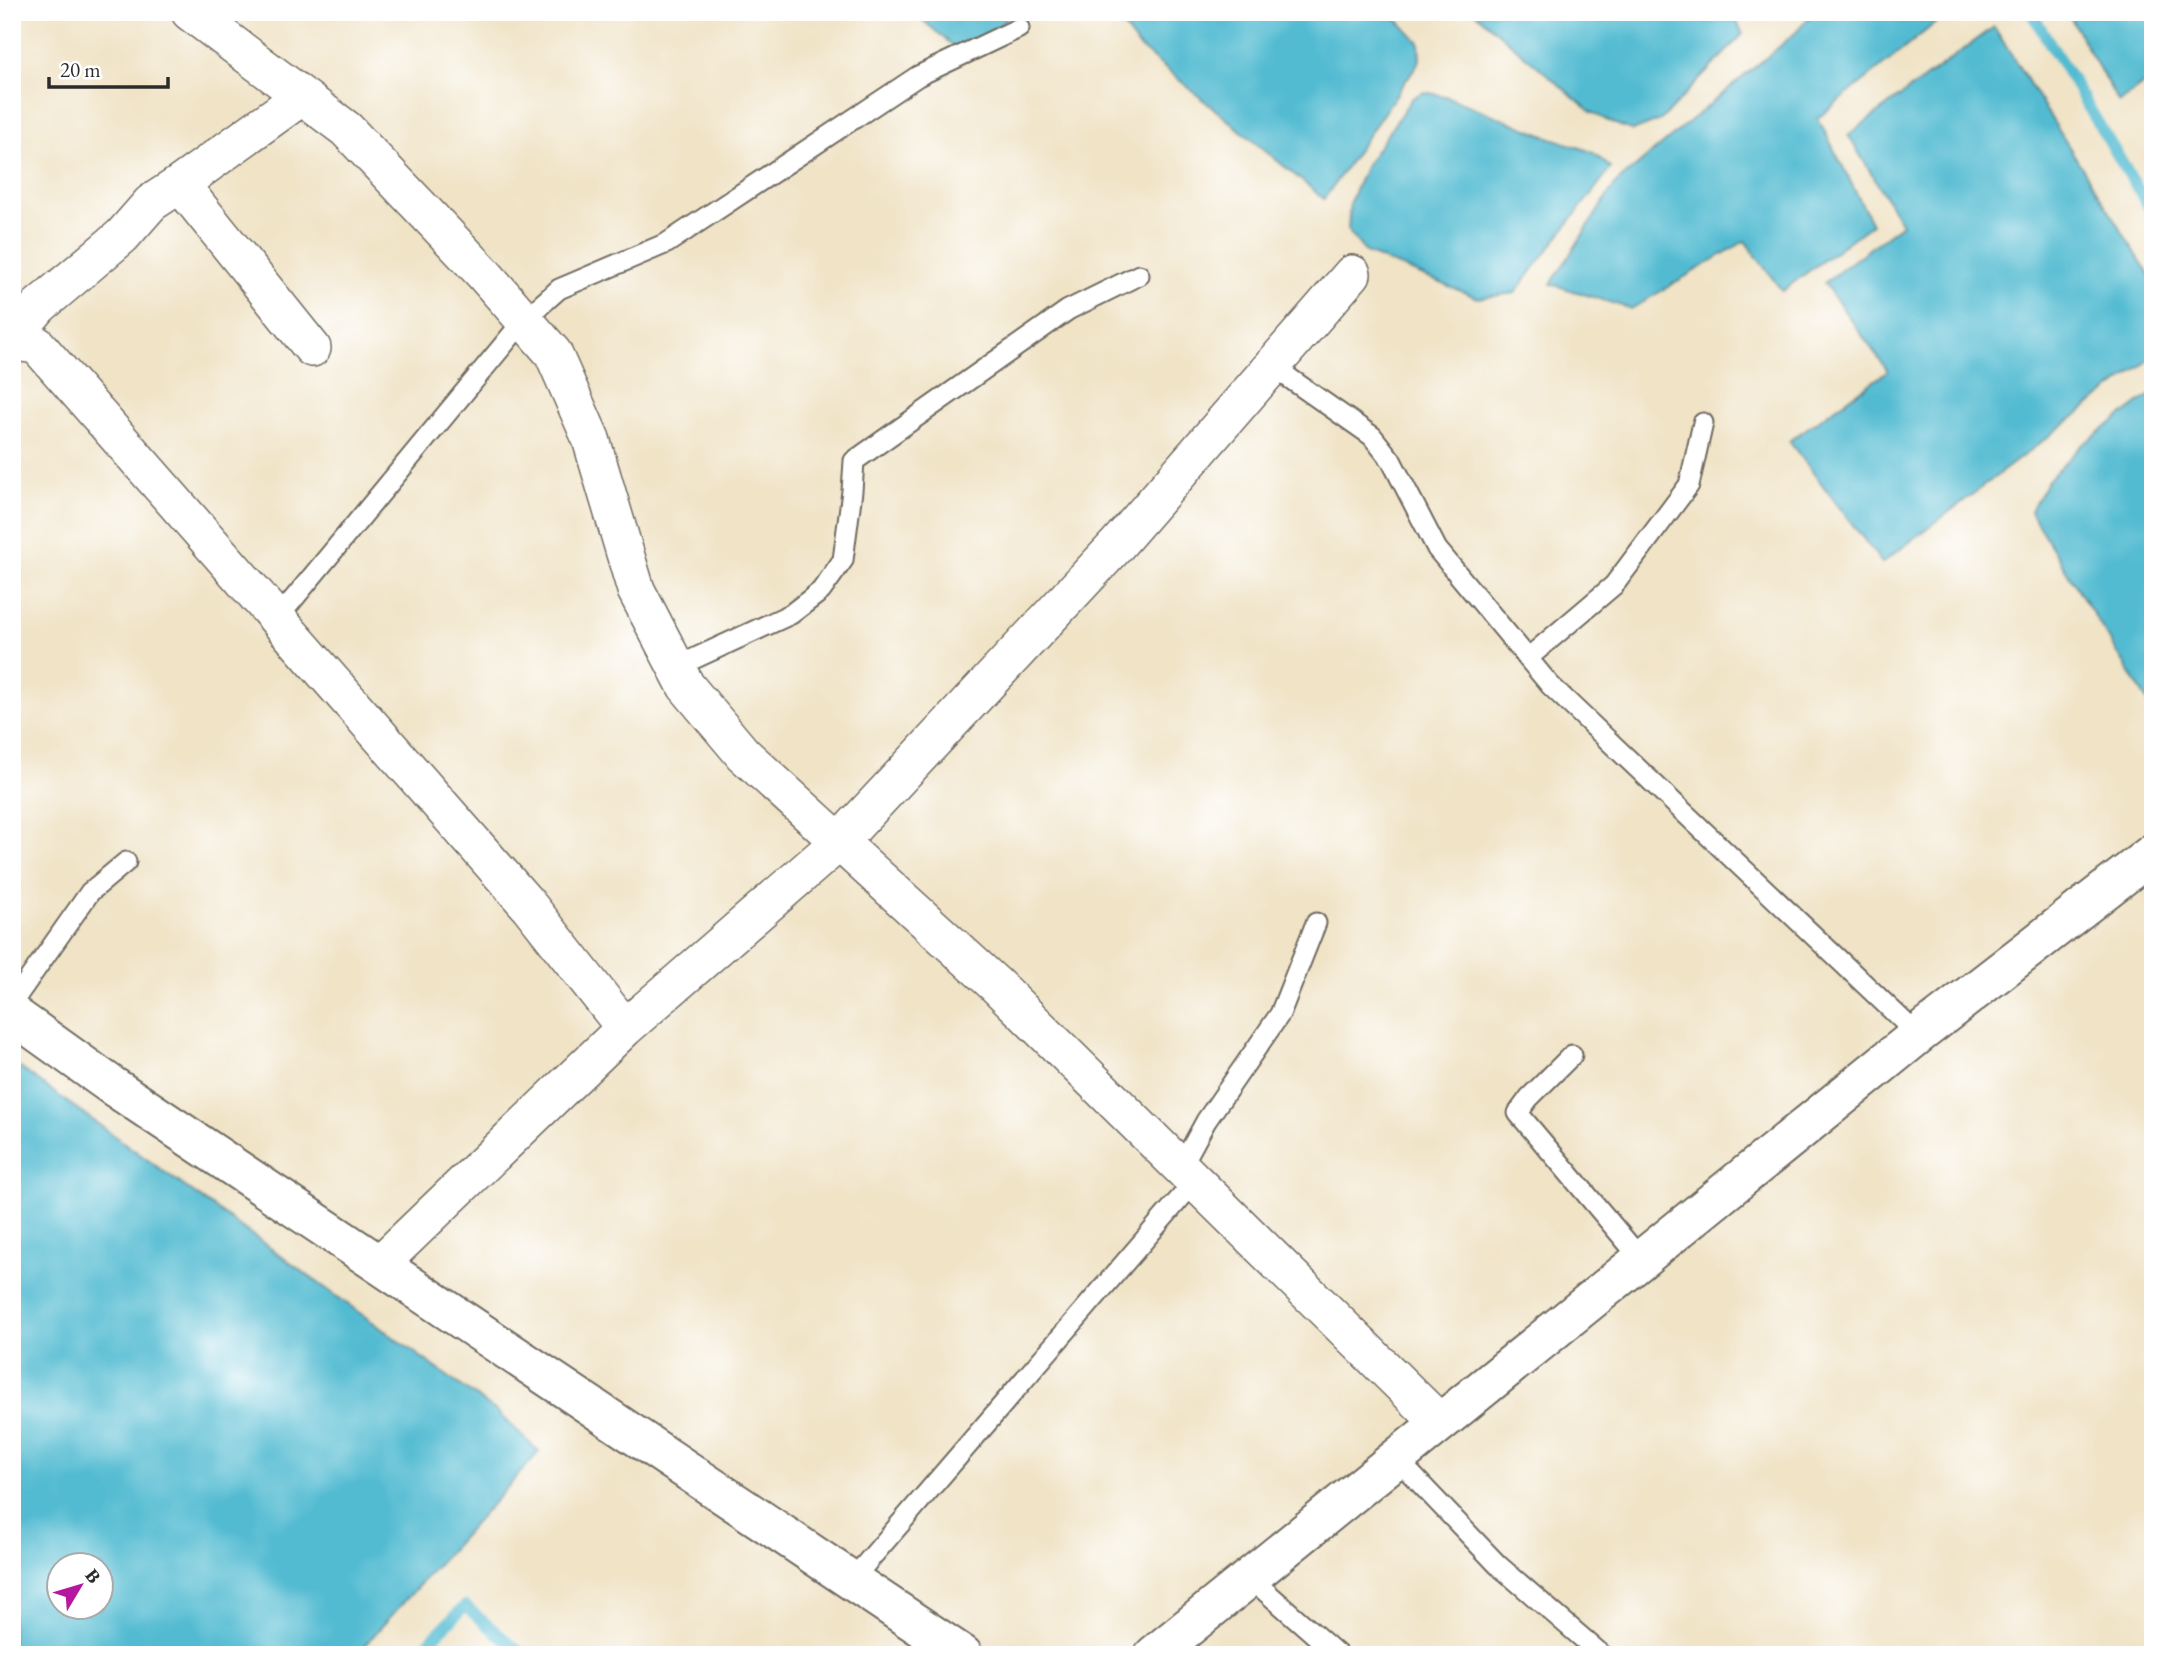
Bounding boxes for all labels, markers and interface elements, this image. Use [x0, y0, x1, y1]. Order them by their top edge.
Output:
scale bar [49, 46, 168, 90]
text: 20 m [60, 56, 101, 83]
north arrow [46, 1552, 116, 1622]
text: B [79, 1563, 107, 1588]

